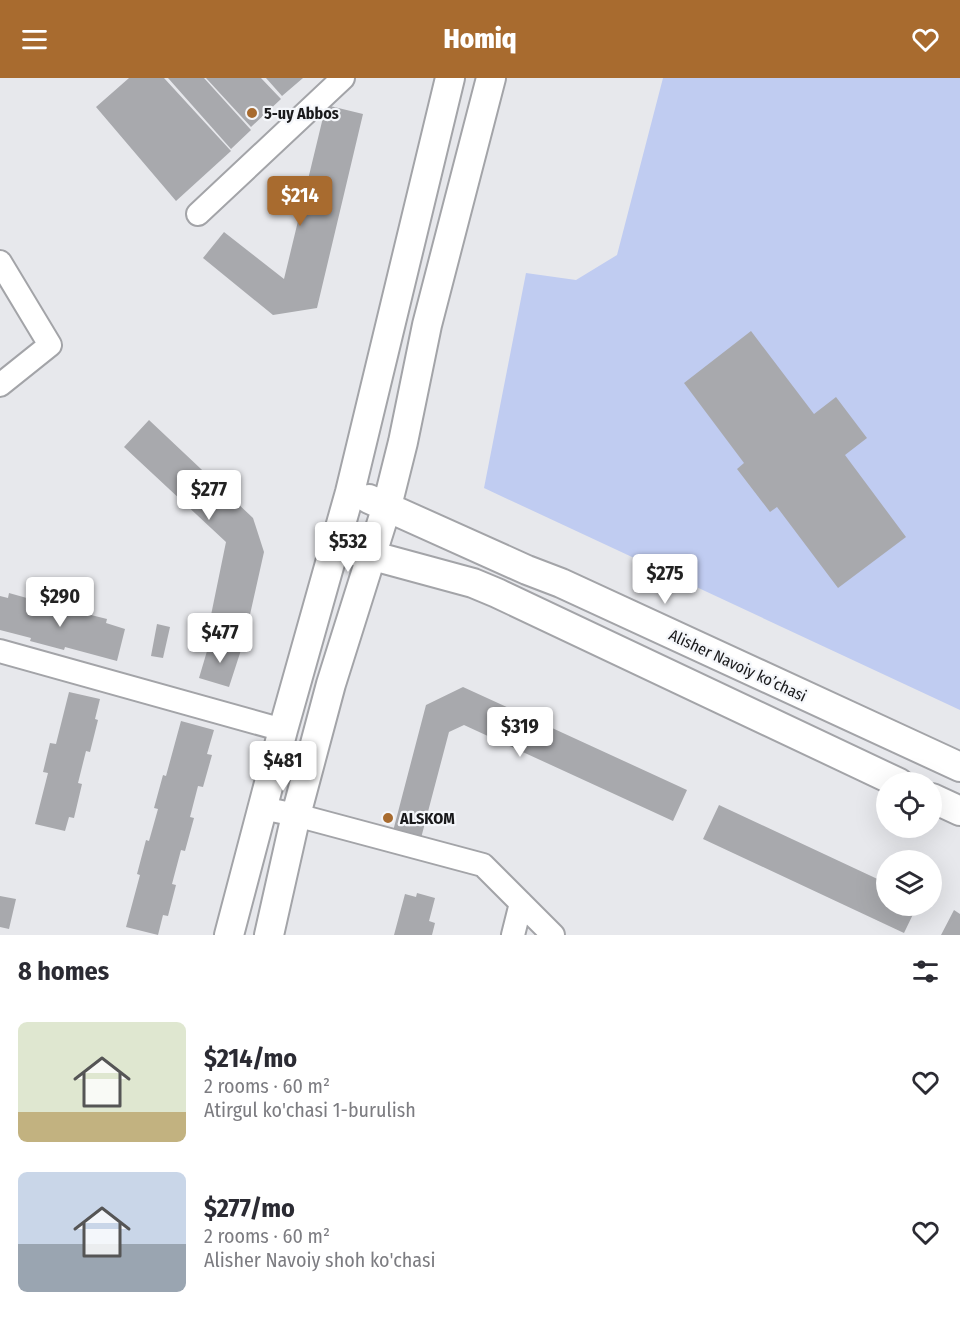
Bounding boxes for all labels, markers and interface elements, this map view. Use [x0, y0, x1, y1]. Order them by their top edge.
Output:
icon: menu [18, 23, 51, 56]
text: Homiq [444, 23, 516, 55]
icon: heart [909, 23, 942, 56]
place label: 5-uy Abbos [264, 104, 339, 123]
marker: 5-uy Abbos [245, 106, 259, 120]
pin: $214 [264, 176, 336, 227]
text: $214 [281, 183, 319, 207]
pin: $277 [173, 470, 245, 521]
text: $277 [191, 477, 227, 501]
pin: $532 [312, 522, 384, 573]
text: $532 [329, 529, 367, 553]
pin: $275 [629, 554, 701, 605]
text: $275 [646, 561, 684, 585]
pin: $290 [24, 577, 96, 628]
text: $290 [40, 584, 80, 608]
pin: $477 [184, 613, 256, 664]
text: $477 [202, 620, 238, 644]
street label: Alisher Navoiy ko’chasi [666, 625, 810, 706]
pin: $319 [484, 707, 556, 758]
text: $319 [501, 714, 539, 738]
pin: $481 [247, 741, 319, 792]
text: $481 [264, 748, 302, 772]
map controls [876, 772, 942, 916]
button: locate [876, 772, 942, 838]
place label: ALSKOM [399, 809, 455, 828]
marker: ALSKOM [381, 811, 395, 825]
button: layers [876, 850, 942, 916]
icon: filters [909, 955, 942, 988]
text: 8 homes [18, 956, 109, 987]
text: $214/mo [204, 1043, 297, 1074]
icon: home [66, 1046, 138, 1118]
icon: heart [909, 1066, 942, 1099]
text: 2 rooms · 60 m² [204, 1074, 330, 1098]
text: Atirgul ko'chasi 1-burulish [204, 1098, 416, 1122]
text: $277/mo [204, 1193, 295, 1224]
icon: home [66, 1196, 138, 1268]
icon: heart [909, 1216, 942, 1249]
text: 2 rooms · 60 m² [204, 1224, 330, 1248]
text: Alisher Navoiy shoh ko'chasi [204, 1248, 436, 1272]

